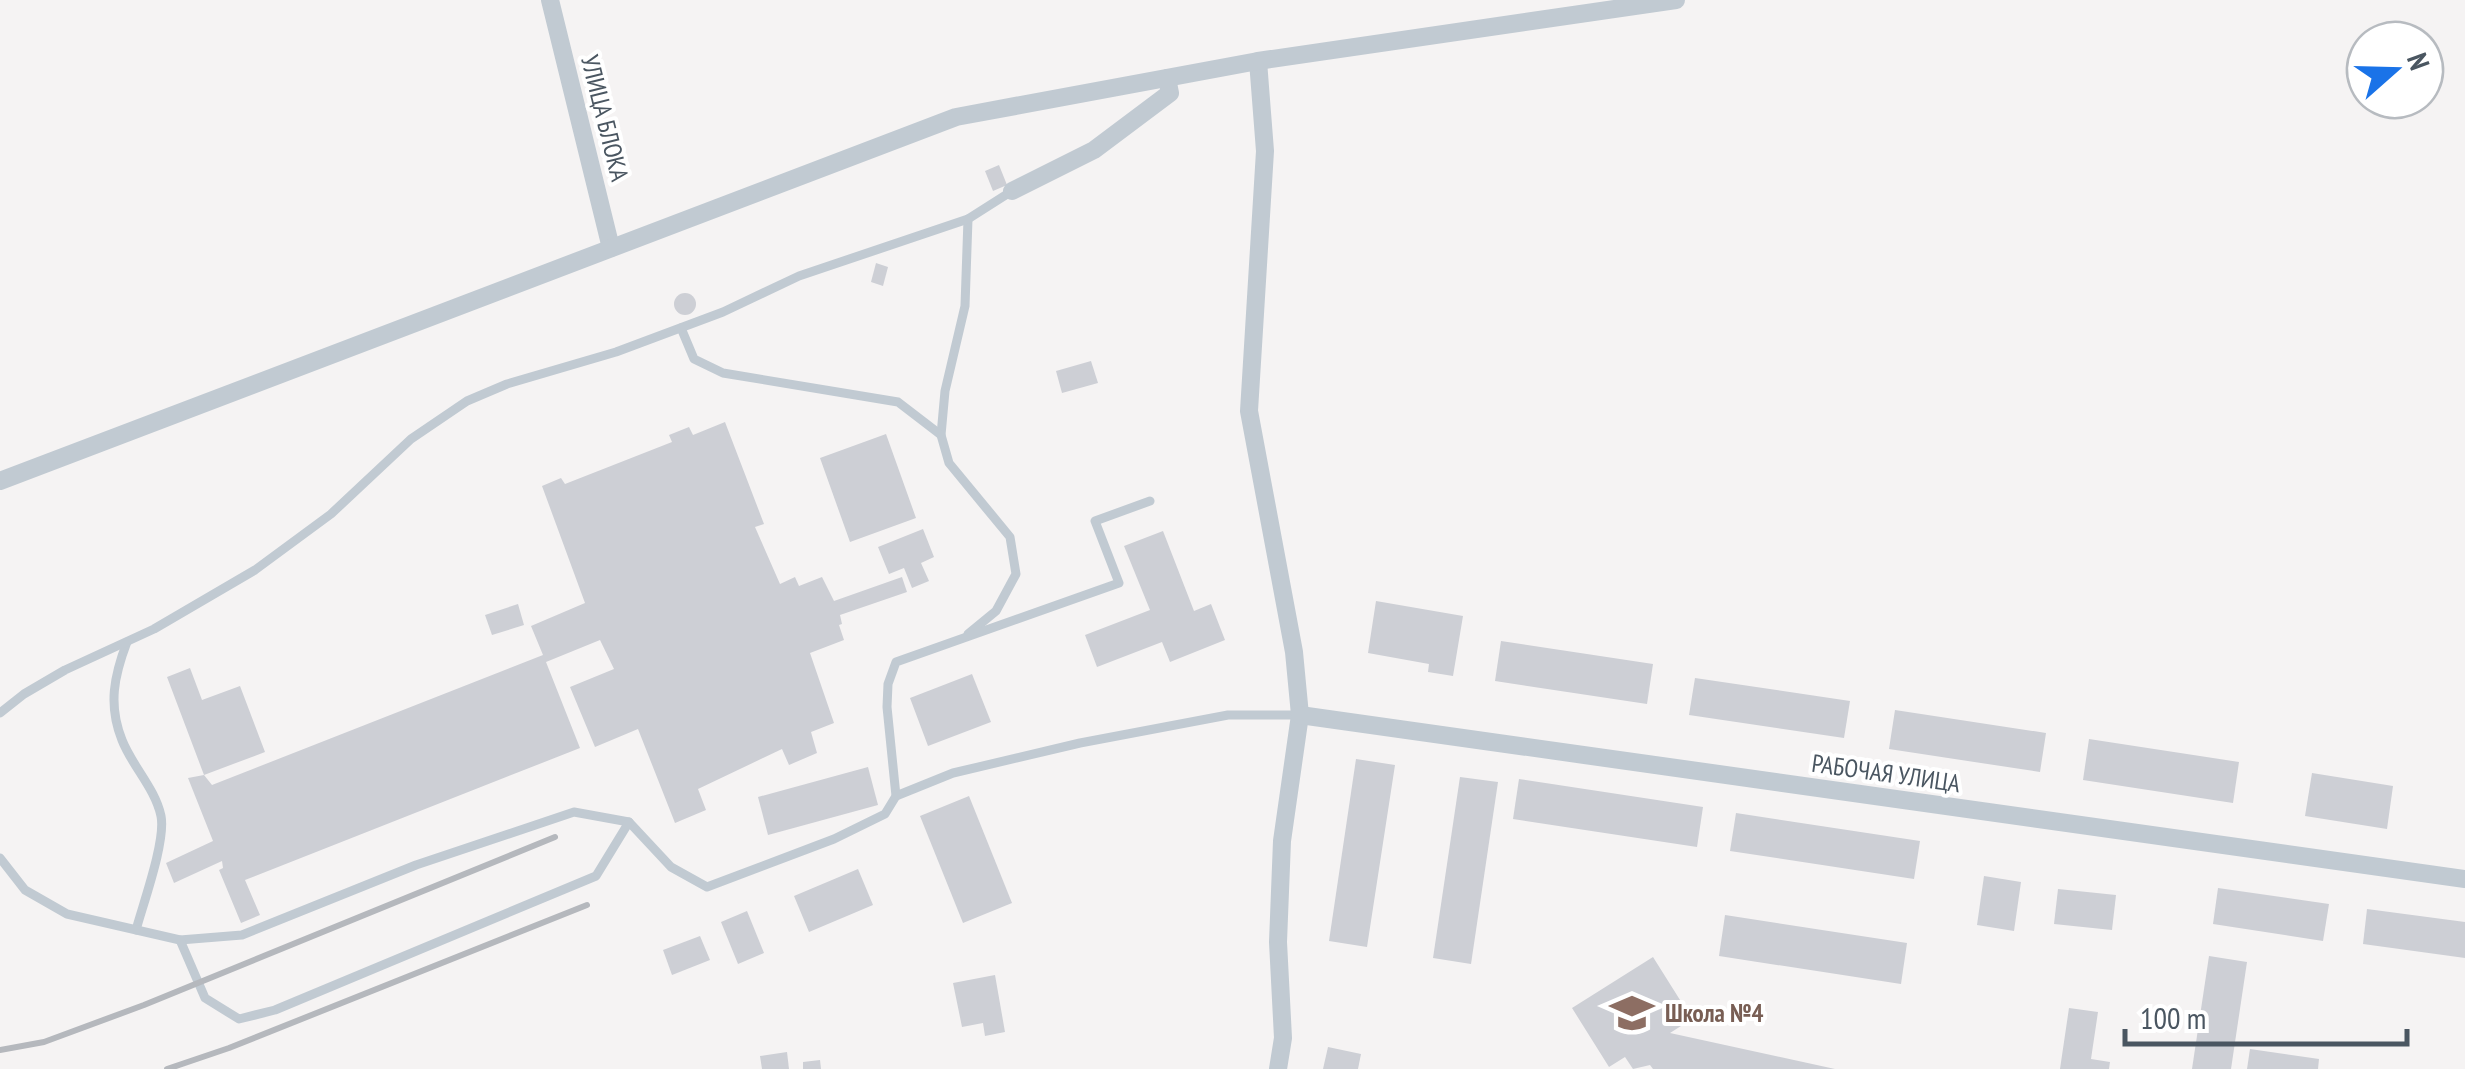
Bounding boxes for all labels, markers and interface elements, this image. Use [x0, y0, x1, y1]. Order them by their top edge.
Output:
north arrow [2345, 20, 2445, 120]
text: N [2399, 48, 2439, 75]
street label: УЛИЦА БЛОКА [574, 52, 636, 185]
street label: РАБОЧАЯ УЛИЦА [1810, 747, 1962, 799]
scale bar [2125, 984, 2408, 1046]
school or university icon: Школа №4 [1608, 989, 1656, 1037]
place label: Школа №4 [1665, 997, 1763, 1029]
text: 100 m [2140, 998, 2206, 1037]

